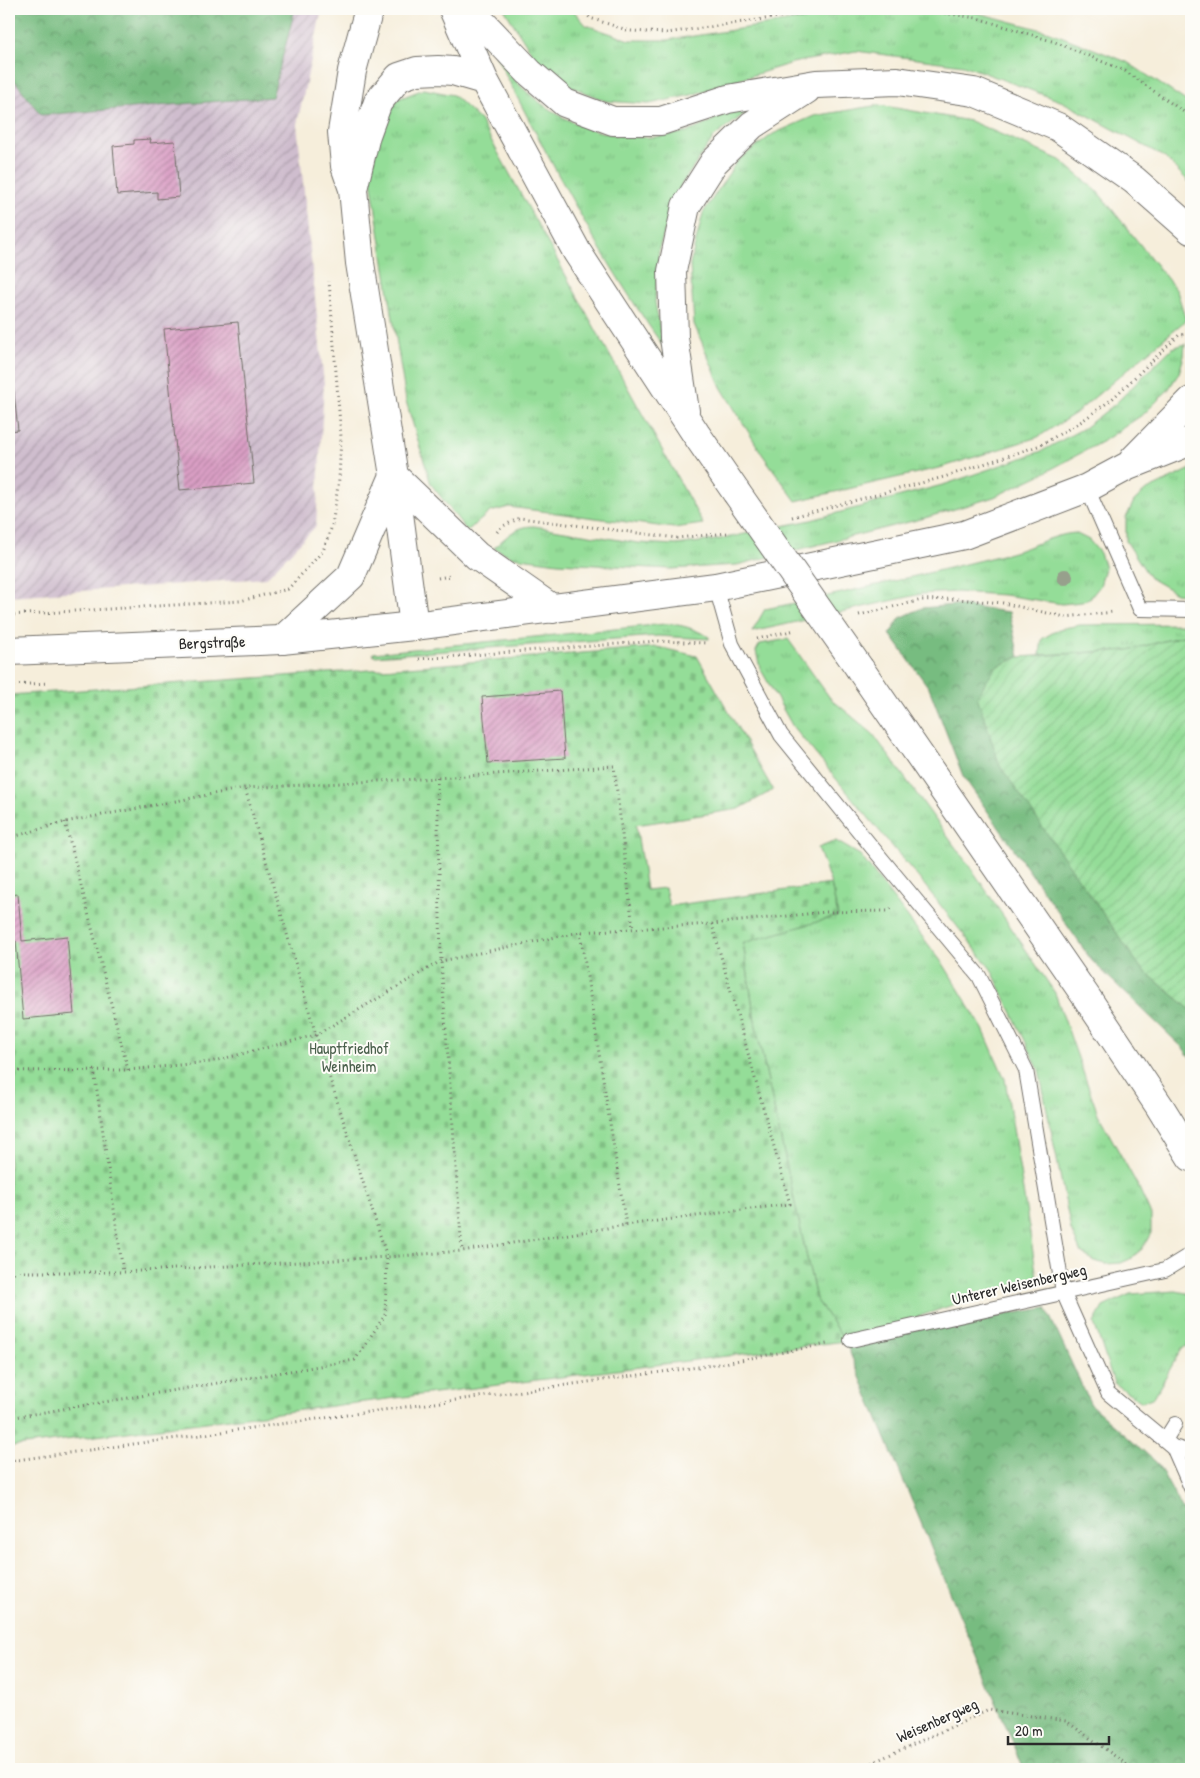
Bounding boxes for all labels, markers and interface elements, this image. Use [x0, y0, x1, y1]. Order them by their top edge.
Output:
street label: Bergstraße [178, 630, 246, 654]
park label: Hauptfriedhof Weinheim [309, 1037, 389, 1077]
street label: Unterer Weisenbergweg [950, 1258, 1088, 1310]
street label: Weisenbergweg [893, 1692, 981, 1748]
scale bar [1008, 1713, 1109, 1745]
text: 20 m [1015, 1720, 1042, 1741]

